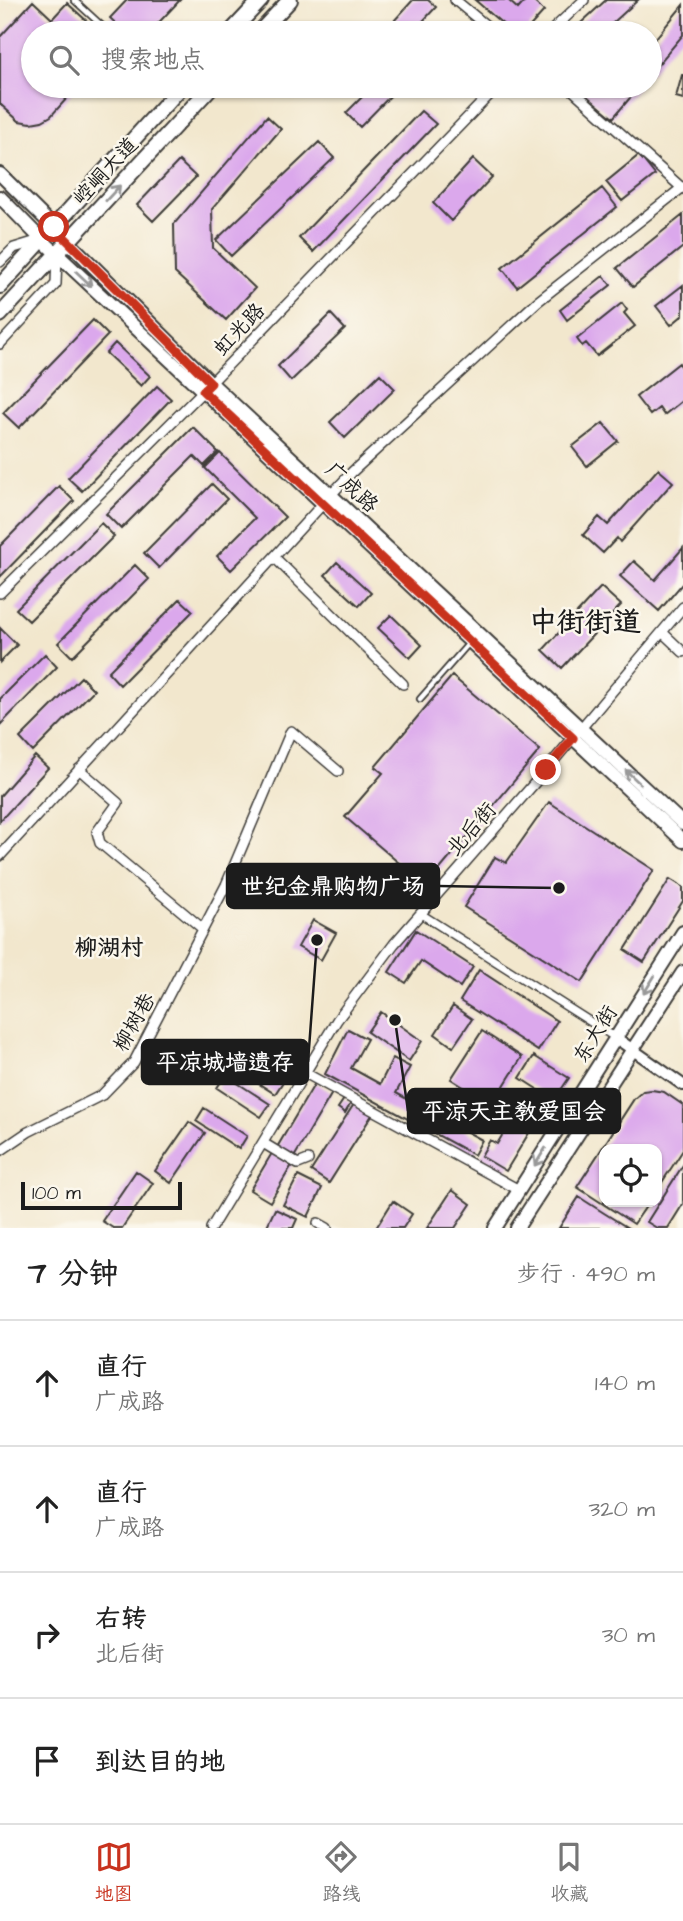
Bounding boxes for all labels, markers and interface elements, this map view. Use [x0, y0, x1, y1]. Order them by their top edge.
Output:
search box [21, 21, 662, 98]
icon: search [45, 41, 83, 79]
text: 搜索地点 [101, 42, 205, 78]
street label: 崆峒大道 [66, 131, 145, 212]
one-way arrow [105, 184, 121, 202]
route start [38, 211, 69, 242]
one-way arrow [75, 270, 92, 287]
street label: 虹光路 [207, 297, 272, 362]
street label: 广成路 [319, 455, 385, 519]
district label: 中街街道 [529, 603, 641, 642]
route end [530, 754, 561, 785]
one-way arrow [625, 769, 642, 786]
street label: 北后街 [440, 796, 503, 863]
callout: 世纪金鼎购物广场 [227, 864, 439, 908]
text: 世纪金鼎购物广场 [241, 871, 425, 903]
district label: 柳湖村 [75, 932, 144, 964]
one-way arrow [642, 975, 657, 994]
street label: 柳树巷 [106, 988, 162, 1057]
street label: 东大街 [566, 1000, 624, 1069]
callout: 平凉城墙遗存 [142, 1040, 308, 1084]
text: 平凉城墙遗存 [156, 1047, 294, 1079]
callout: 平涼天主教爱国会 [408, 1089, 620, 1133]
text: 平涼天主教爱国会 [422, 1096, 606, 1128]
map controls [599, 1144, 662, 1207]
button: locate [599, 1144, 662, 1207]
one-way arrow [532, 1147, 546, 1167]
scale bar [21, 1179, 182, 1211]
text: 100 m [32, 1180, 81, 1207]
text: 7 分钟 [28, 1253, 118, 1295]
text: 步行 · 490 m [517, 1258, 655, 1290]
text: 直行 [95, 1349, 147, 1385]
icon: ahead [28, 1364, 66, 1402]
text: 140 m [595, 1367, 655, 1399]
text: 广成路 [95, 1386, 164, 1418]
text: 直行 [95, 1475, 147, 1511]
icon: ahead [28, 1490, 66, 1528]
text: 320 m [589, 1493, 655, 1525]
text: 广成路 [95, 1512, 164, 1544]
text: 右转 [95, 1601, 147, 1637]
icon: right [28, 1616, 66, 1654]
text: 30 m [602, 1619, 655, 1651]
text: 北后街 [95, 1638, 164, 1670]
icon: arrive [28, 1742, 66, 1780]
text: 到达目的地 [95, 1744, 225, 1780]
tab: 地图 [95, 1838, 133, 1908]
tab: 路线 [322, 1838, 360, 1908]
tab: 收藏 [550, 1838, 588, 1908]

